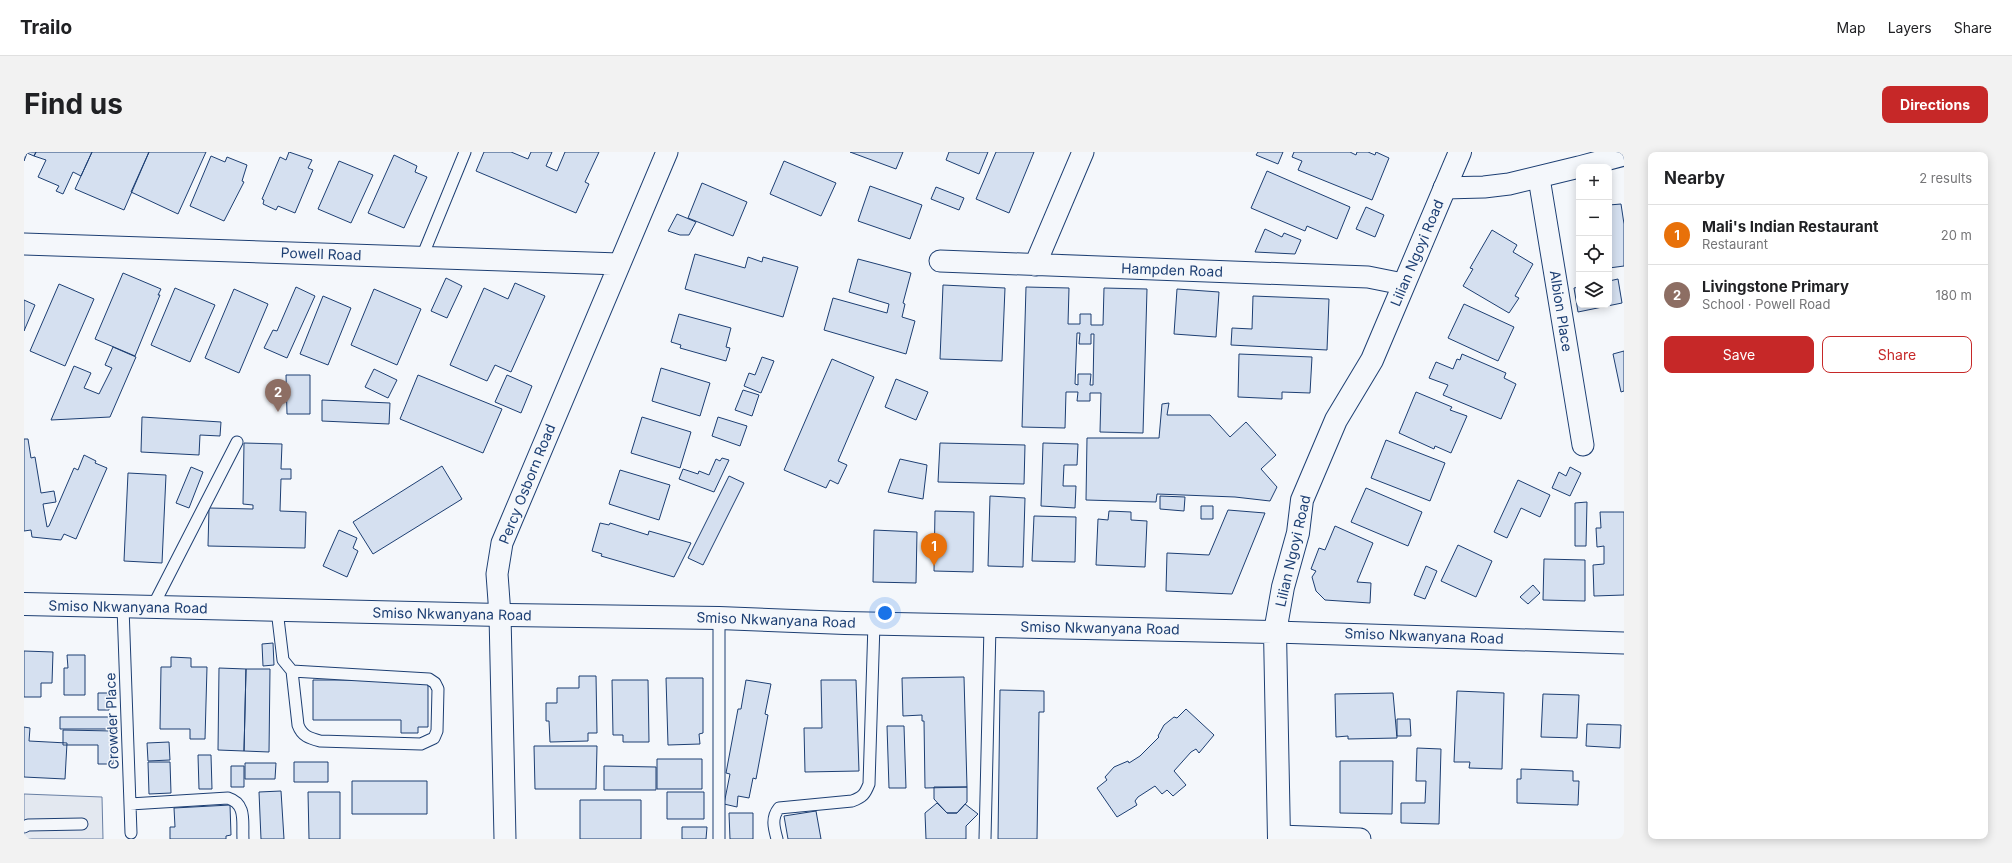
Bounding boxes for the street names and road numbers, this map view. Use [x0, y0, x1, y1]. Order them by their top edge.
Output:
street label: Lilian Ngoyi Road [1386, 197, 1447, 309]
street label: Powell Road [280, 244, 362, 263]
street label: Hampden Road [1121, 259, 1223, 280]
street label: Albion Place [1547, 269, 1576, 353]
street label: Percy Osborn Road [495, 421, 558, 546]
street label: Lilian Ngoyi Road [1271, 493, 1314, 609]
street label: Smiso Nkwanyana Road [48, 597, 208, 616]
street label: Smiso Nkwanyana Road [372, 604, 532, 623]
street label: Smiso Nkwanyana Road [696, 608, 856, 631]
street label: Smiso Nkwanyana Road [1020, 618, 1180, 637]
street label: Smiso Nkwanyana Road [1344, 624, 1504, 647]
street label: Crowder Place [101, 672, 122, 770]

